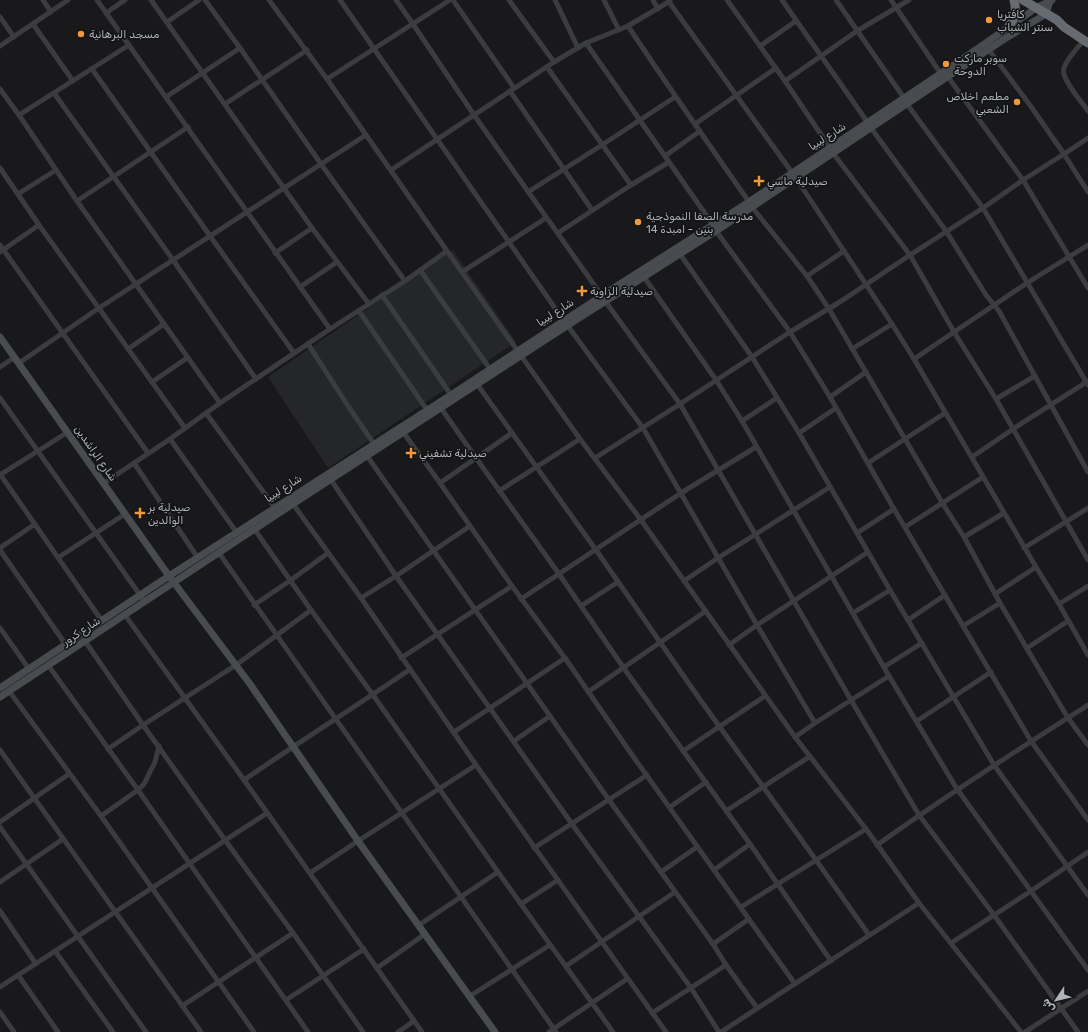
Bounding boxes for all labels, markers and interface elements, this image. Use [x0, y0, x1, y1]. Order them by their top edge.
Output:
place label: كافتريا سنتر الشباب [997, 8, 1053, 34]
marker: كافتريا سنتر الشباب [984, 15, 994, 25]
place label: مسجد البرهانية [89, 28, 159, 41]
marker: مسجد البرهانية [76, 29, 86, 39]
place label: سوبر ماركت الدوحة [954, 52, 1007, 79]
marker: سوبر ماركت الدوحة [941, 59, 951, 69]
place label: مطعم اخلاص الشعبي [947, 90, 1009, 118]
marker: مطعم اخلاص الشعبي [1012, 97, 1022, 107]
street label: شارع ليبيا [806, 120, 849, 155]
place label: صيدلية ماسي [767, 175, 828, 190]
marker: صيدلية ماسي [754, 176, 764, 186]
place label: مدرسة الصفا النموذجية بنين - امبدة 14 [646, 210, 753, 236]
marker: مدرسة الصفا النموذجية بنين - امبدة 14 [633, 217, 643, 227]
place label: صيدلية الزاوية [590, 285, 653, 299]
marker: صيدلية الزاوية [577, 286, 587, 296]
street label: شارع ليبيا [534, 296, 577, 331]
street label: شارع الراشدين [70, 423, 120, 485]
place label: صيدلية تشفيني [419, 447, 487, 462]
marker: صيدلية تشفيني [406, 448, 416, 458]
street label: شارع ليبيا [262, 472, 305, 507]
place label: صيدلية بر الوالدين [147, 501, 190, 528]
marker: صيدلية بر الوالدين [135, 508, 145, 518]
street label: شارع كرور [59, 614, 104, 651]
north arrow [1036, 980, 1076, 1020]
text: ش [1039, 996, 1058, 1015]

